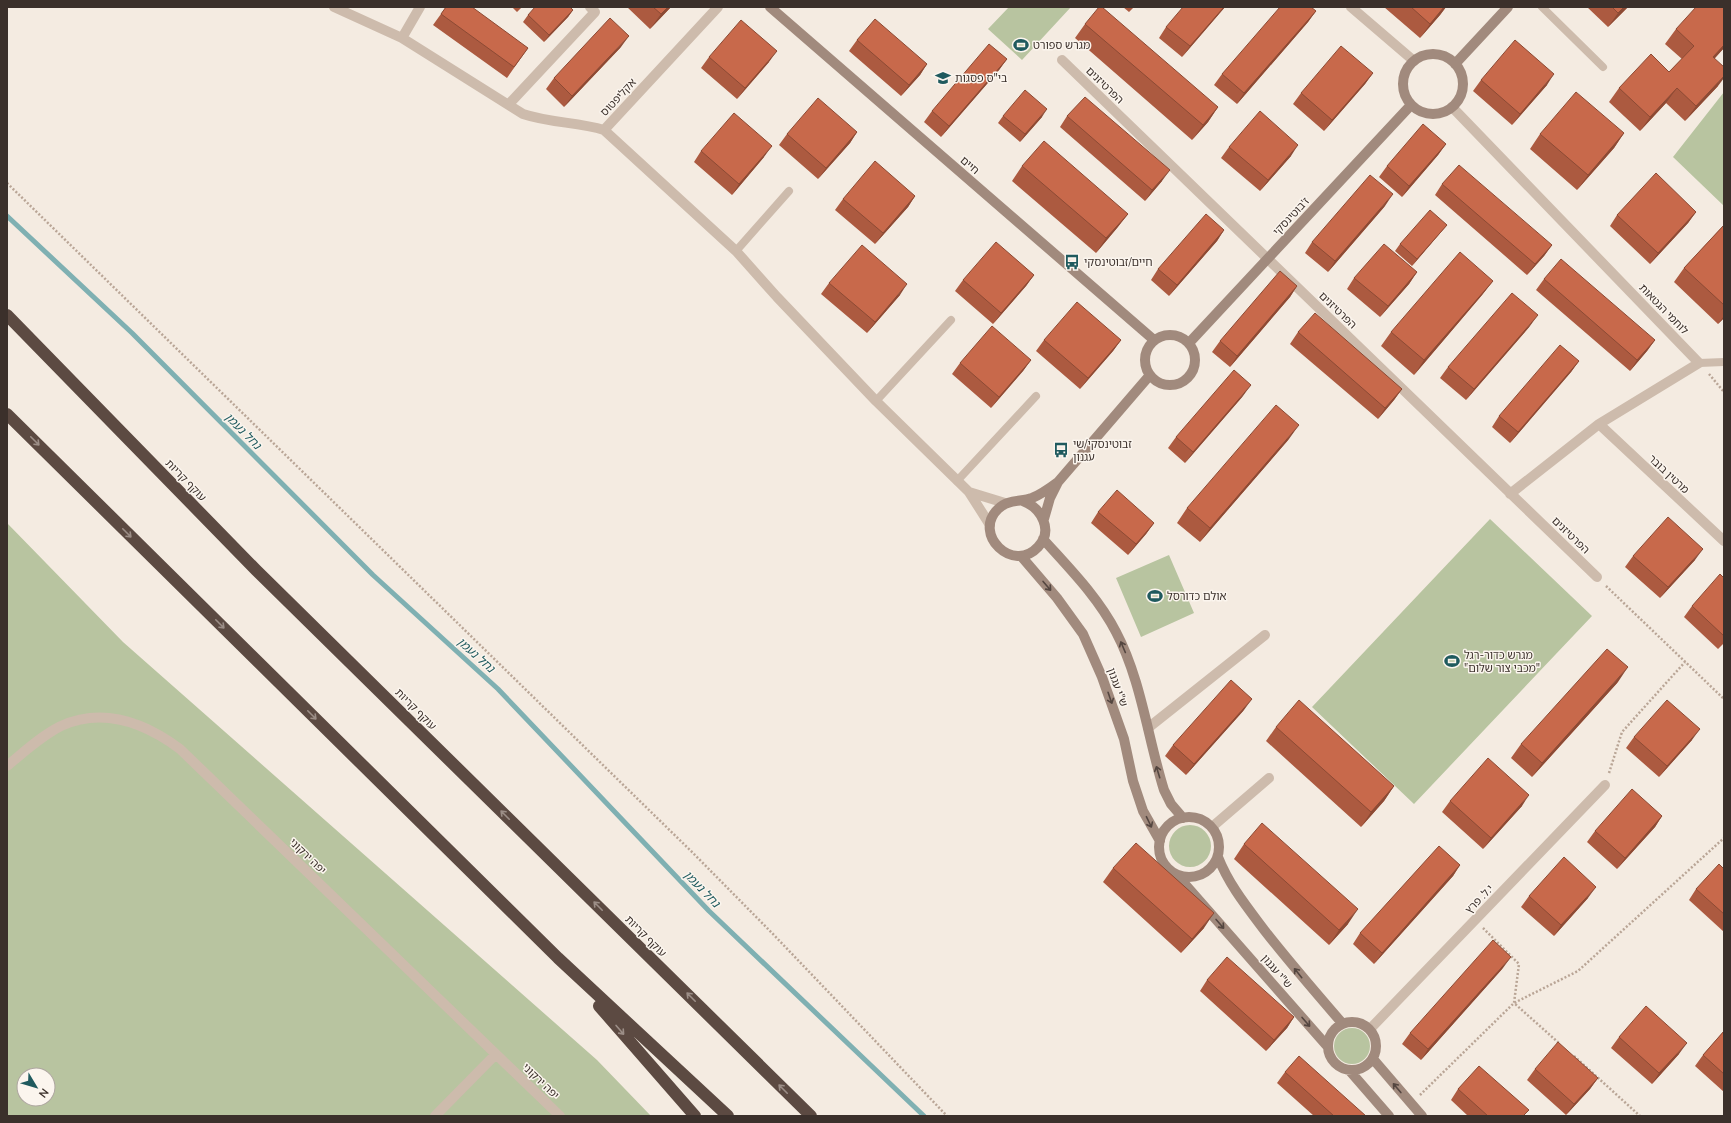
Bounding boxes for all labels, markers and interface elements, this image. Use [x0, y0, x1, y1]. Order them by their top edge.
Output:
sports icon: מגרש ספורט [1012, 36, 1030, 54]
place label: מגרש ספורט [1033, 38, 1090, 53]
street label: הפרטיזנים [1082, 64, 1127, 107]
school or university icon: בי"ס פסגות [934, 69, 952, 87]
place label: בי"ס פסגות [955, 71, 1007, 86]
street label: אקליפטוס [597, 75, 640, 119]
street label: חיים [957, 153, 983, 178]
street label: ז'בוטינסקי [1270, 194, 1313, 239]
bus stop icon: חיים/זבוטינסקי [1063, 253, 1081, 271]
place label: חיים/זבוטינסקי [1084, 255, 1153, 270]
street label: לוחמי הגטאות [1636, 281, 1692, 338]
street label: הפרטיזנים [1315, 289, 1360, 332]
water label: נחל נעמן [221, 409, 266, 454]
one-way arrow [30, 436, 40, 446]
place label: זבוטינסקי/שי עגנון [1073, 437, 1132, 465]
bus stop icon: זבוטינסקי/שי עגנון [1052, 441, 1070, 459]
street label: מרטין בובר [1645, 452, 1692, 497]
street label: עוקף קריות [162, 456, 209, 505]
street label: הפרטיזנים [1548, 514, 1593, 557]
one-way arrow [122, 528, 132, 537]
one-way arrow [1042, 580, 1051, 590]
sports icon: אולם כדורסל [1146, 587, 1164, 605]
place label: אולם כדורסל [1167, 589, 1227, 604]
one-way arrow [215, 619, 225, 629]
water label: נחל נעמן [454, 634, 499, 677]
one-way arrow [1119, 641, 1126, 653]
place label: מגרש כדור-רגל "מכבי צור שלום" [1464, 648, 1540, 676]
sports icon: מגרש כדור-רגל "מכבי צור שלום" [1443, 652, 1461, 670]
street label: ש"י עגנון [1104, 666, 1131, 709]
street label: עוקף קריות [392, 685, 440, 733]
one-way arrow [1106, 692, 1114, 704]
one-way arrow [307, 710, 317, 720]
one-way arrow [1154, 765, 1161, 778]
one-way arrow [500, 810, 510, 820]
one-way arrow [1146, 816, 1153, 828]
street label: יפה ירקוני [286, 835, 329, 878]
water label: נחל נעמן [680, 867, 725, 912]
street label: י.ל. פרץ [1462, 882, 1497, 917]
one-way arrow [593, 901, 603, 911]
street label: עוקף קריות [622, 912, 670, 960]
one-way arrow [1215, 919, 1224, 929]
street label: ש"י עגנון [1258, 951, 1295, 991]
one-way arrow [1294, 968, 1303, 978]
one-way arrow [686, 993, 696, 1002]
one-way arrow [1301, 1017, 1310, 1027]
one-way arrow [616, 1025, 625, 1035]
street label: יפה ירקוני [519, 1060, 562, 1103]
north arrow [16, 1067, 56, 1107]
one-way arrow [1392, 1082, 1401, 1093]
one-way arrow [778, 1084, 788, 1094]
text: N [35, 1085, 52, 1101]

